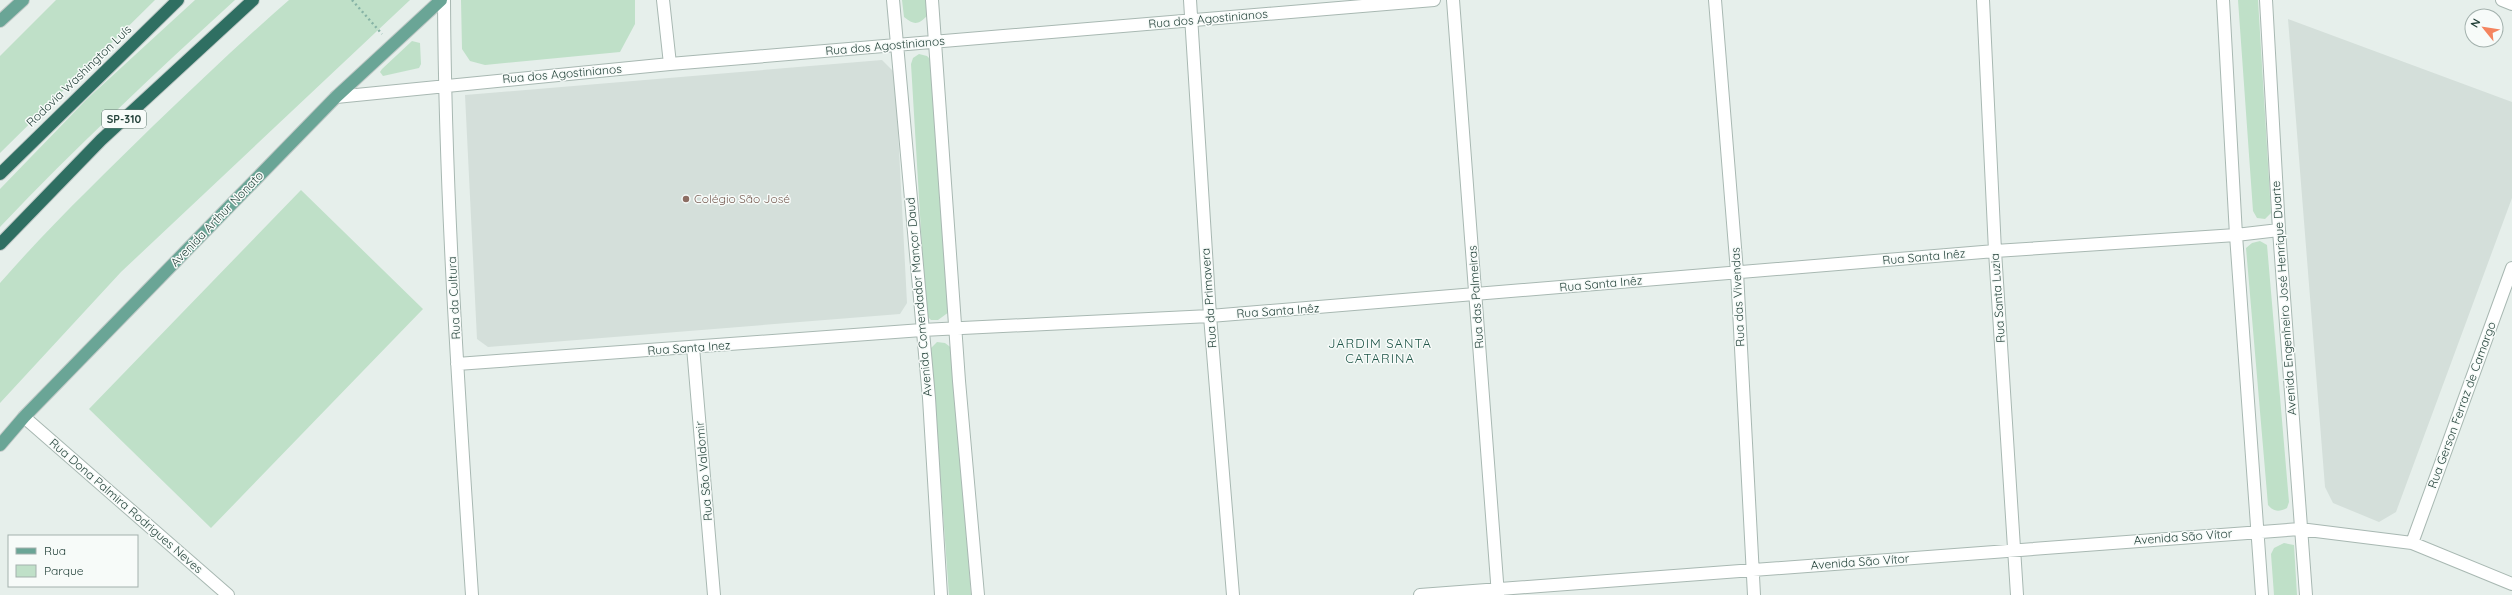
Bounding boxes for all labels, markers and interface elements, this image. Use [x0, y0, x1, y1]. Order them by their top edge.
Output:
street label: Rua dos Agostinianos [1148, 6, 1269, 31]
north arrow [2464, 8, 2504, 48]
text: N [2467, 16, 2483, 30]
street label: Rodovia Washington Luís [23, 21, 135, 130]
street label: Rua dos Agostinianos [825, 33, 946, 58]
street label: Rua dos Agostinianos [502, 61, 623, 86]
road number: SP-310 [102, 110, 146, 128]
street label: Avenida Arthur Nonato [167, 168, 266, 270]
street label: Avenida Engenheiro José Henrique Duarte [2268, 180, 2299, 416]
place label: Colégio São José [694, 191, 790, 206]
marker: Colégio São José [681, 194, 691, 204]
street label: Avenida Comendador Mançor Daud [902, 197, 935, 397]
street label: Rua das Palmeiras [1464, 245, 1487, 349]
street label: Rua Santa Inêz [1882, 245, 1966, 268]
street label: Rua da Primavera [1198, 247, 1219, 349]
street label: Rua das Vivendas [1727, 247, 1748, 347]
street label: Rua Santa Luzia [1987, 253, 2008, 343]
street label: Rua da Cultura [444, 256, 463, 340]
street label: Rua Santa Inêz [1559, 272, 1643, 295]
street label: Rua Santa Inêz [1236, 300, 1320, 321]
street label: Rua Gerson Ferraz de Camargo [2424, 319, 2499, 490]
district label: JARDIM SANTA CATARINA [1328, 335, 1432, 366]
street label: Rua Santa Inez [647, 337, 731, 358]
street label: Rua São Valdomir [692, 420, 715, 522]
street label: Rua Dona Palmira Rodrigues Neves [47, 436, 205, 576]
street label: Avenida São Vítor [2133, 526, 2233, 547]
legend [8, 535, 138, 587]
street label: Avenida São Vítor [1810, 551, 1910, 572]
text: Parque [44, 563, 84, 578]

